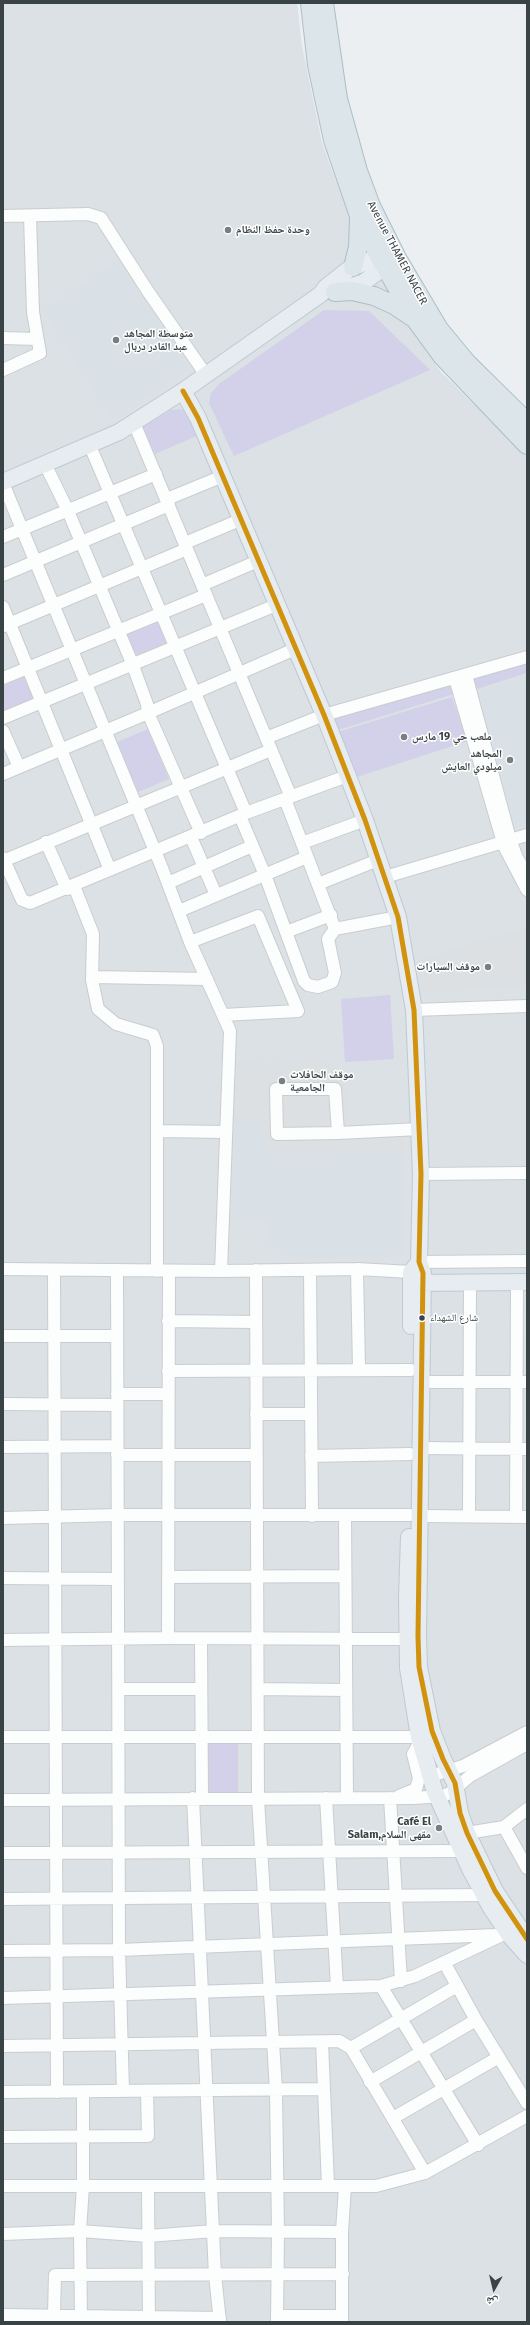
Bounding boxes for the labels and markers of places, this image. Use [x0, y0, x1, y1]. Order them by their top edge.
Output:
place label: وحدة حفظ النظام [236, 223, 310, 237]
marker: وحدة حفظ النظام [223, 225, 233, 235]
place label: متوسطة المجاهد عبد القادر دربال [124, 327, 193, 353]
marker: متوسطة المجاهد عبد القادر دربال [111, 335, 121, 345]
place label: ملعب حي 19 مارس [412, 730, 492, 744]
marker: ملعب حي 19 مارس [399, 732, 409, 742]
place label: المجاهد ميلودي العايش [442, 747, 502, 773]
marker: المجاهد ميلودي العايش [505, 755, 515, 765]
place label: موقف السيارات [417, 960, 480, 974]
marker: موقف السيارات [483, 962, 493, 972]
place label: موقف الحافلات الجامعية [290, 1068, 353, 1094]
marker: موقف الحافلات الجامعية [277, 1076, 287, 1086]
place label: شارع الشهداء [430, 1312, 478, 1324]
marker: شارع الشهداء [417, 1313, 427, 1323]
place label: Café El Salam,مقهى السلام [348, 1815, 431, 1841]
marker: Café El Salam,مقهى السلام [434, 1823, 444, 1833]

